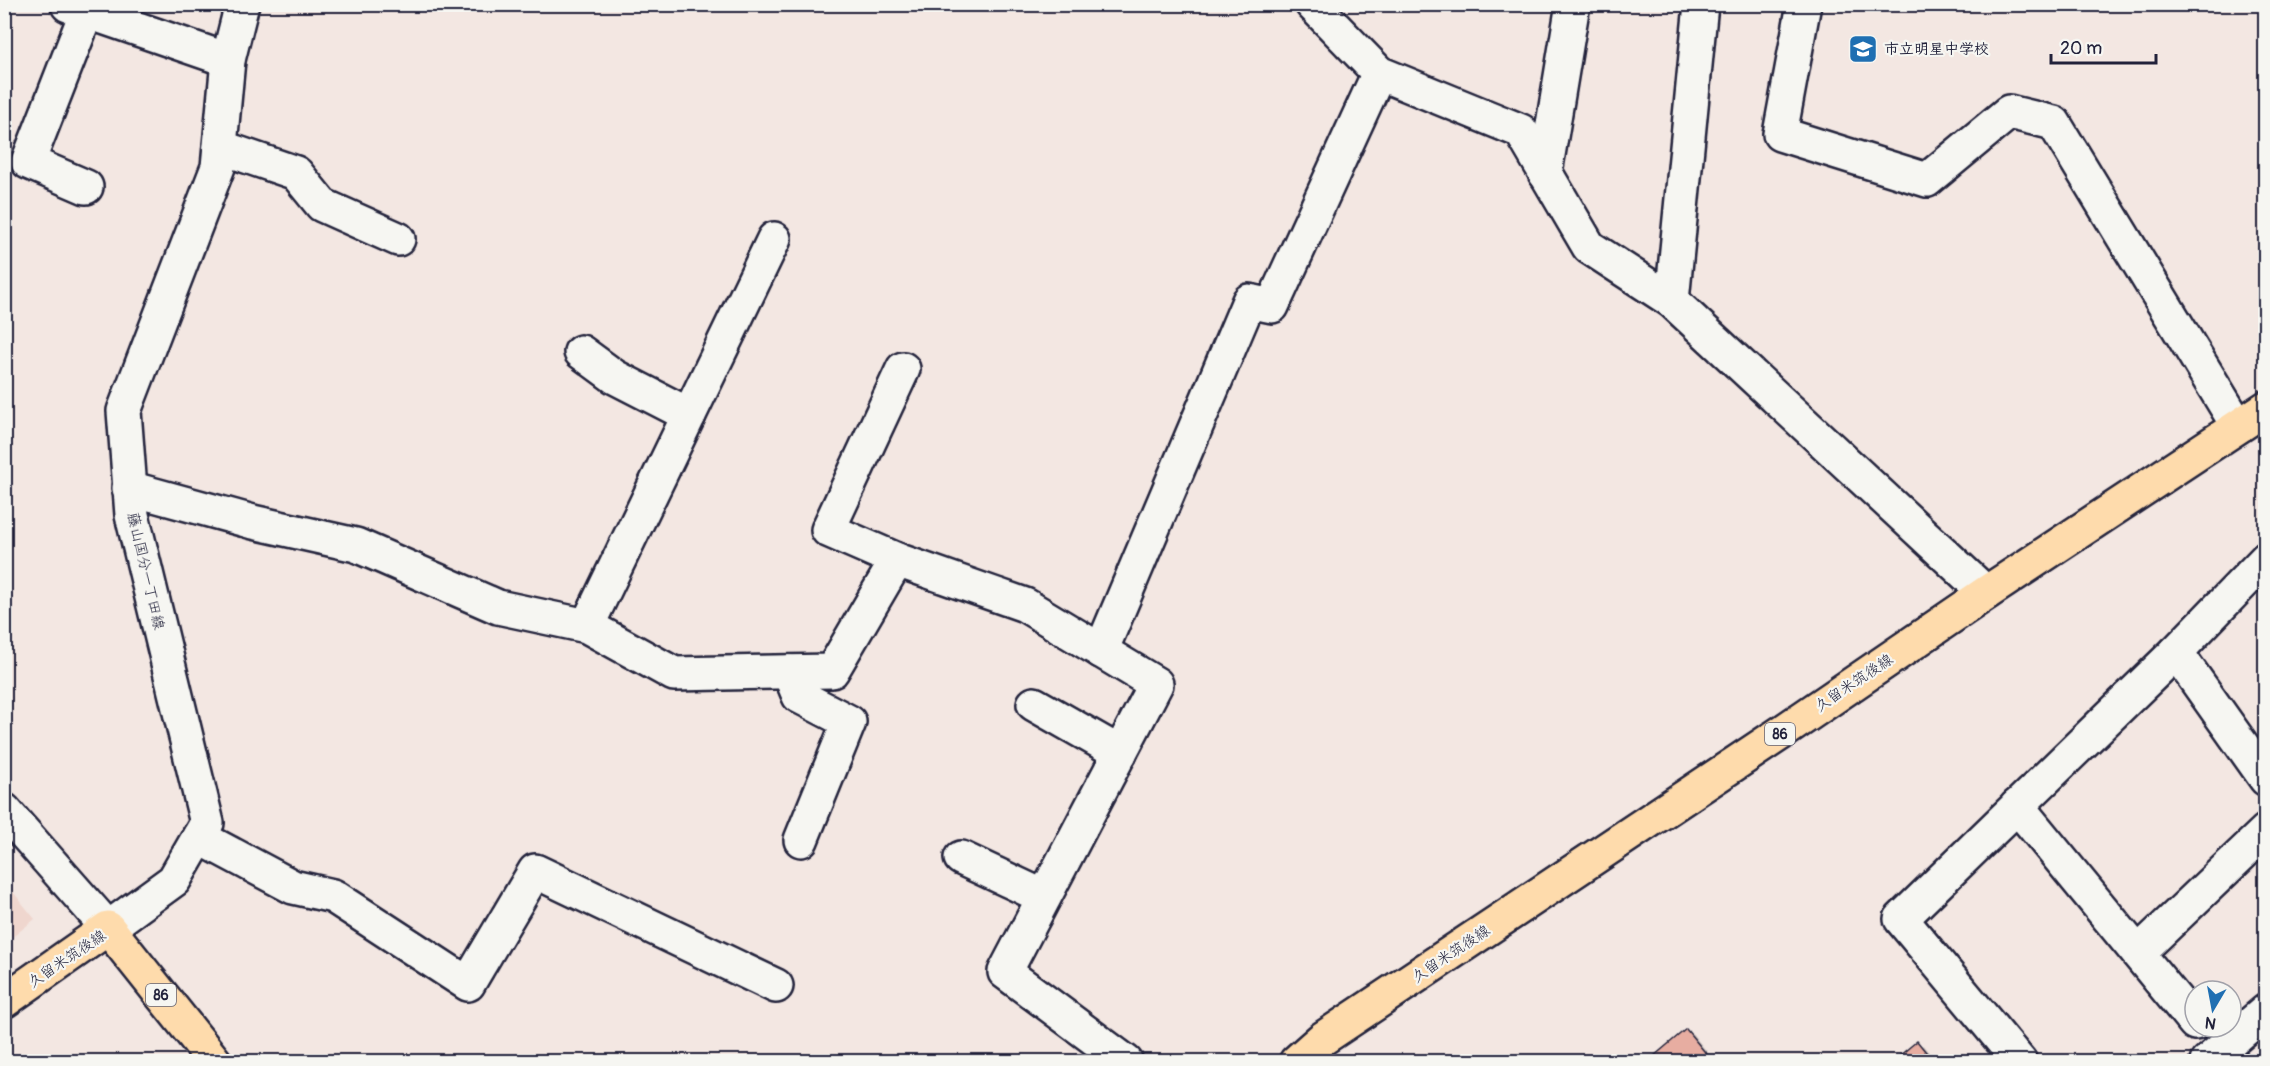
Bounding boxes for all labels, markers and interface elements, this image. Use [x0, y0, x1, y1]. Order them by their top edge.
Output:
scale bar [2051, 27, 2156, 65]
school or university icon: 市立明星中学校 [1847, 33, 1879, 65]
text: 20 m [2060, 37, 2102, 60]
place label: 市立明星中学校 [1884, 40, 1989, 59]
street label: 藤山国分一丁田線 [123, 510, 169, 632]
street label: 久留米筑後線 [1811, 650, 1897, 716]
road number: 86 [1765, 723, 1795, 745]
street label: 久留米筑後線 [1408, 921, 1494, 987]
street label: 久留米筑後線 [24, 926, 110, 992]
north arrow [2183, 979, 2243, 1039]
road number: 86 [146, 984, 176, 1006]
text: N [2203, 1012, 2218, 1034]

